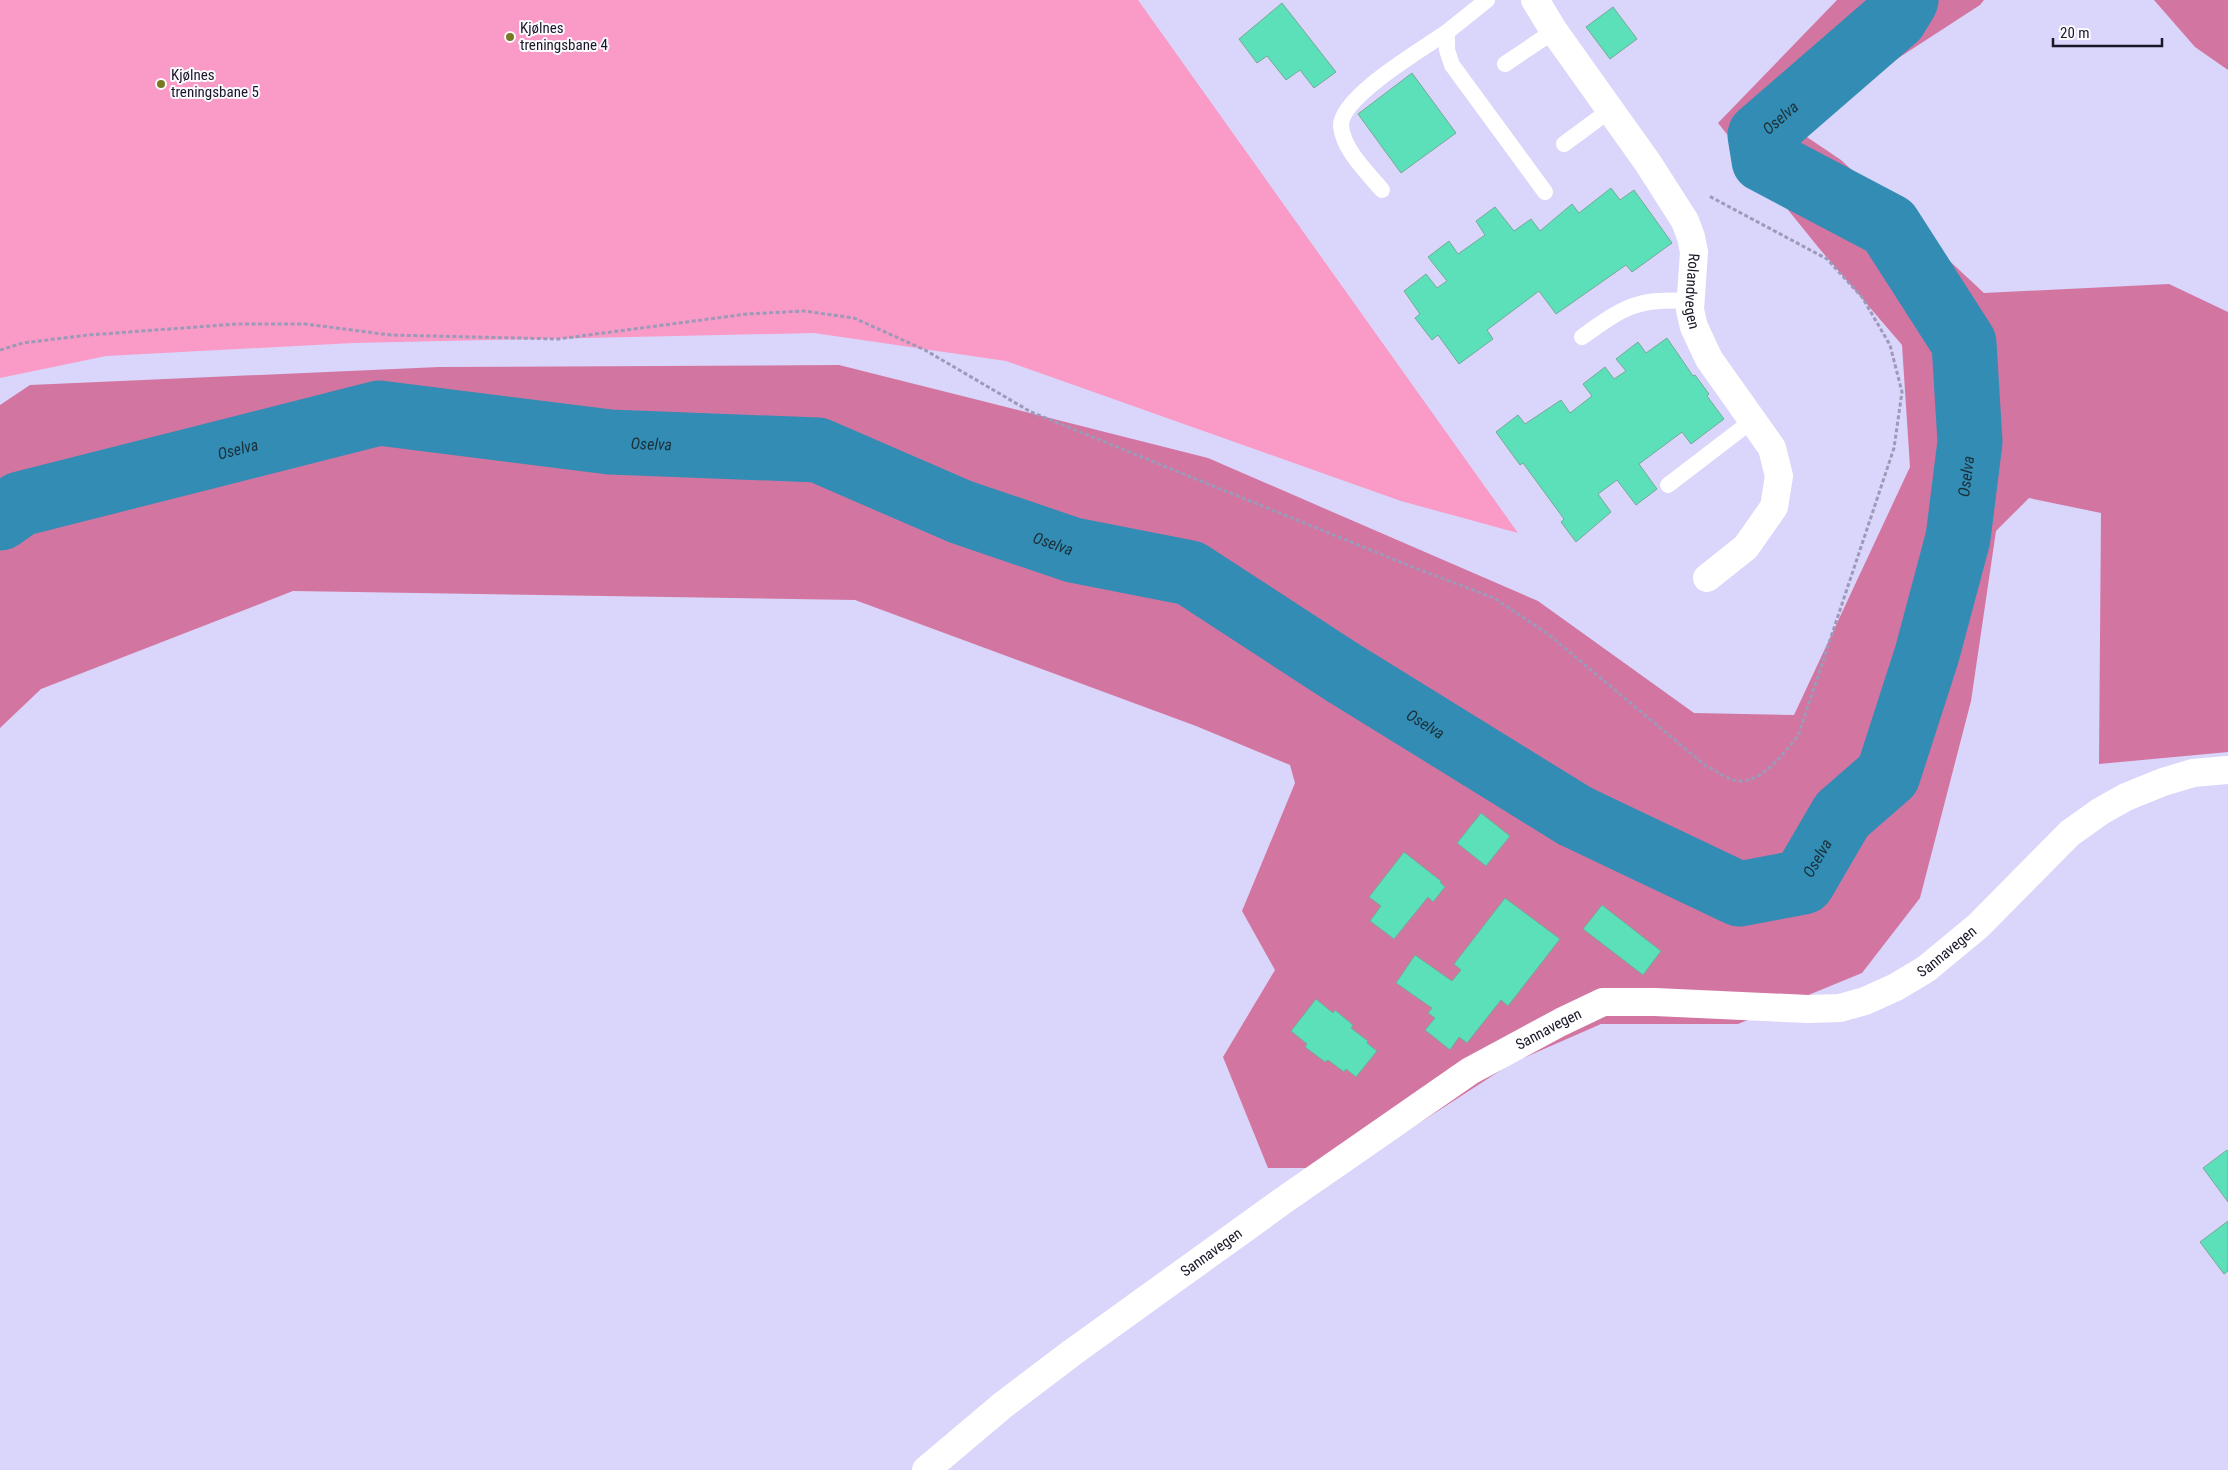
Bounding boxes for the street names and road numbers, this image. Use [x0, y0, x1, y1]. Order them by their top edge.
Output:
street label: Rolandvegen [1681, 253, 1703, 331]
street label: Sannavegen [1914, 922, 1980, 981]
street label: Sannavegen [1513, 1005, 1584, 1054]
street label: Sannavegen [1177, 1224, 1246, 1281]

